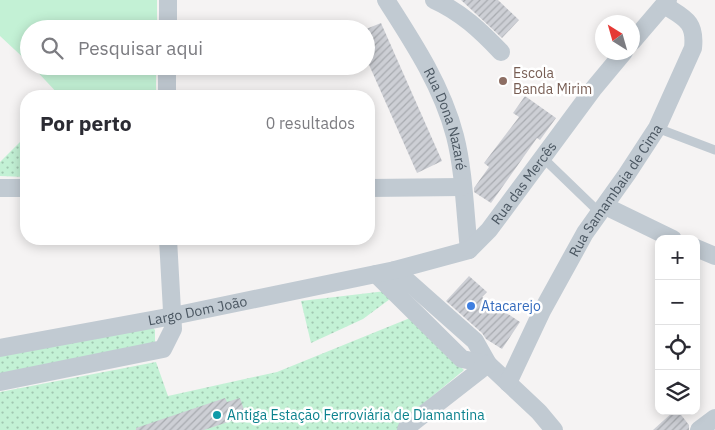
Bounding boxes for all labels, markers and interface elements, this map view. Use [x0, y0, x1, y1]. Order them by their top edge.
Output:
north arrow [595, 15, 640, 60]
search box [20, 20, 375, 75]
icon: search [38, 34, 66, 62]
text: Pesquisar aqui [78, 36, 203, 60]
street label: Rua Dona Nazaré [420, 64, 470, 172]
place label: Escola Banda Mirim [513, 64, 592, 98]
marker: Escola Banda Mirim [497, 75, 509, 87]
text: Por perto [40, 109, 132, 137]
text: 0 resultados [266, 113, 355, 133]
street label: Rua Samambaia de Cima [565, 120, 667, 260]
street label: Rua das Mercês [487, 138, 561, 228]
map controls [655, 235, 700, 415]
button: + [655, 235, 700, 280]
button: − [655, 280, 700, 325]
street label: Largo Dom João [146, 292, 249, 329]
place label: Atacarejo [481, 297, 541, 315]
marker: Atacarejo [465, 300, 477, 312]
button: locate [655, 325, 700, 370]
button: layers [655, 370, 700, 415]
place label: Antiga Estação Ferroviária de Diamantina [227, 406, 485, 424]
marker: Antiga Estação Ferroviária de Diamantina [211, 409, 223, 421]

